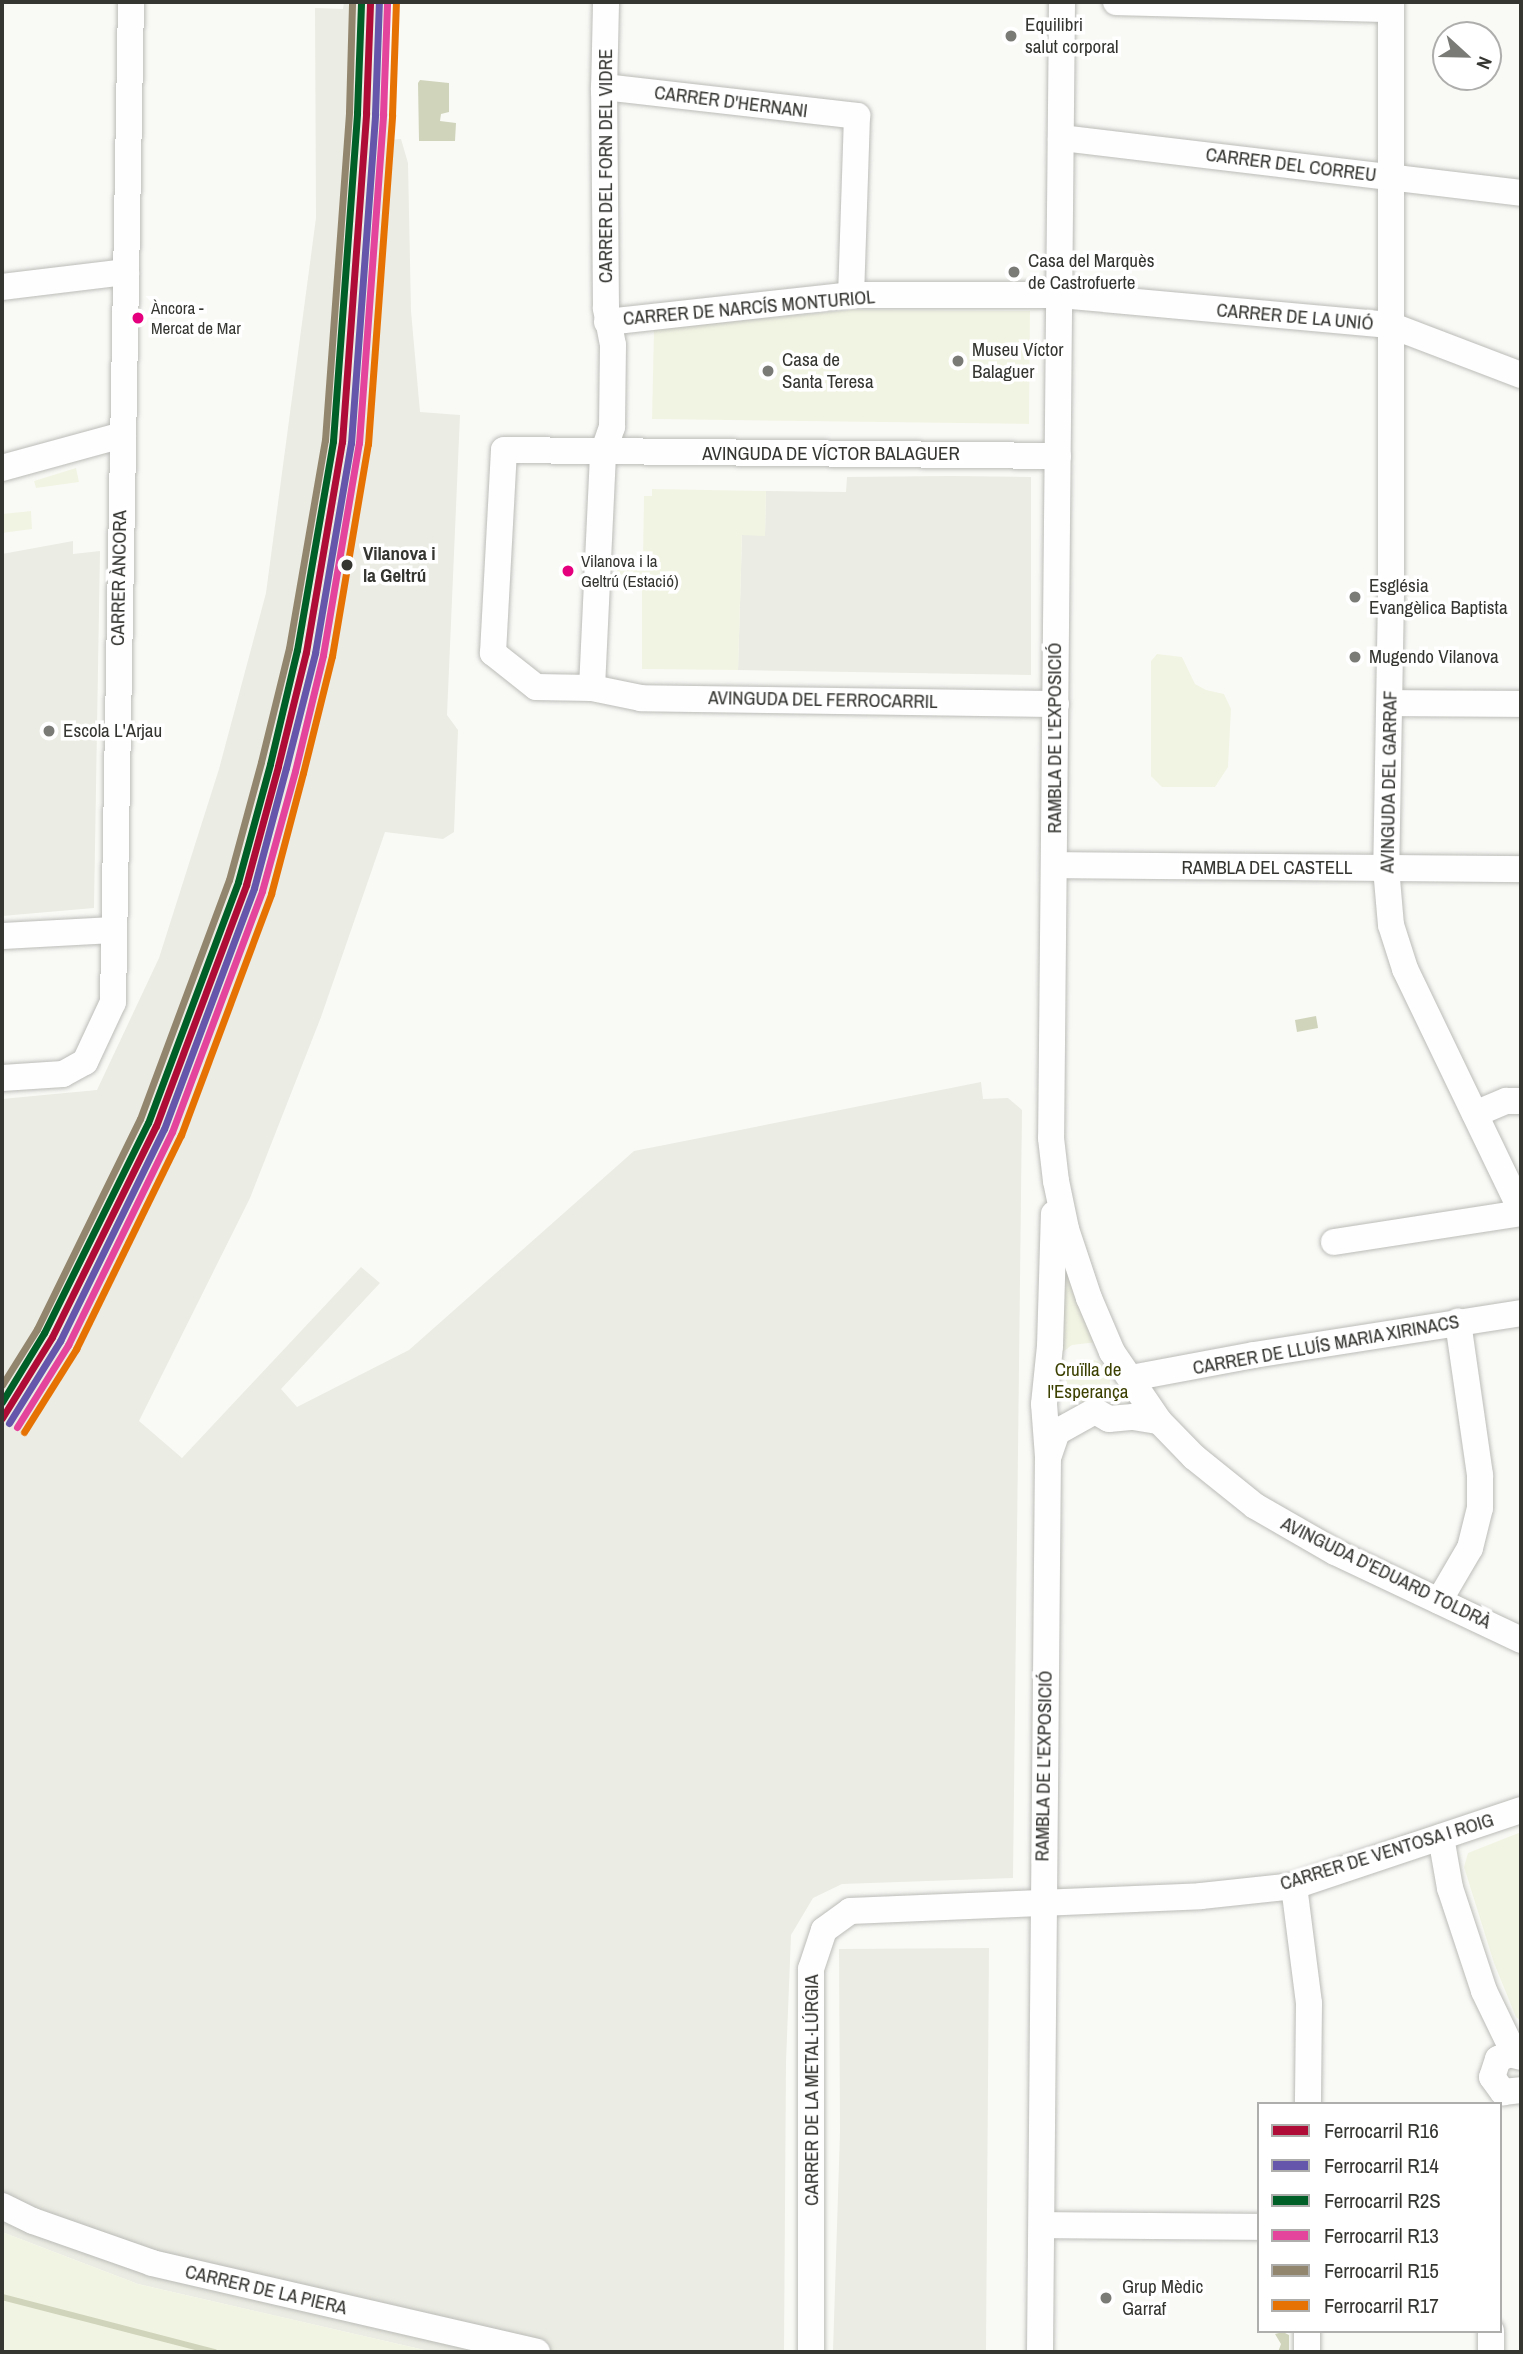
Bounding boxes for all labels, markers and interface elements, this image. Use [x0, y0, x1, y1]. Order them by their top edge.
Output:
place label: Equilibri salut corporal [1025, 14, 1119, 58]
north arrow [1432, 21, 1502, 91]
marker: Equilibri salut corporal [1003, 28, 1019, 44]
street label: CARRER DEL FORN DEL VIDRE [595, 48, 617, 284]
text: N [1470, 53, 1499, 73]
street label: CARRER D'HERNANI [653, 81, 809, 123]
street label: CARRER DEL CORREU [1204, 143, 1378, 187]
place label: Casa del Marquès de Castrofuerte [1028, 250, 1154, 294]
marker: Casa del Marquès de Castrofuerte [1006, 264, 1022, 280]
street label: CARRER DE NARCÍS MONTURIOL [622, 286, 876, 330]
place label: Àncora - Mercat de Mar [151, 298, 241, 338]
street label: CARRER DE LA UNIÓ [1215, 299, 1375, 335]
marker: Àncora - Mercat de Mar [131, 311, 145, 325]
place label: Museu Víctor Balaguer [972, 339, 1064, 383]
place label: Casa de Santa Teresa [782, 349, 874, 393]
marker: Museu Víctor Balaguer [950, 353, 966, 369]
marker: Casa de Santa Teresa [760, 363, 776, 379]
street label: AVINGUDA DE VÍCTOR BALAGUER [702, 443, 960, 465]
street label: CARRER ÀNCORA [106, 509, 132, 647]
place label: Vilanova i la Geltrú [363, 543, 435, 587]
place label: Vilanova i la Geltrú (Estació) [581, 551, 679, 591]
marker: Vilanova i la Geltrú [337, 555, 357, 575]
marker: Vilanova i la Geltrú (Estació) [561, 564, 575, 578]
place label: Església Evangèlica Baptista [1369, 575, 1508, 619]
marker: Església Evangèlica Baptista [1347, 589, 1363, 605]
street label: RAMBLA DE L'EXPOSICIÓ [1044, 642, 1066, 834]
place label: Mugendo Vilanova [1369, 646, 1499, 668]
marker: Mugendo Vilanova [1347, 649, 1363, 665]
street label: AVINGUDA DEL FERROCARRIL [707, 687, 939, 713]
street label: AVINGUDA DEL GARRAF [1376, 690, 1402, 874]
place label: Escola L'Arjau [63, 720, 162, 742]
marker: Escola L'Arjau [41, 723, 57, 739]
street label: RAMBLA DEL CASTELL [1181, 857, 1353, 879]
street label: CARRER DE LLUÍS MARIA XIRINACS [1191, 1310, 1461, 1380]
park label: Cruïlla de l'Esperança [1048, 1359, 1128, 1403]
street label: AVINGUDA D'EDUARD TOLDRÀ [1277, 1512, 1495, 1634]
street label: RAMBLA DE L'EXPOSICIÓ [1031, 1670, 1057, 1862]
street label: CARRER DE VENTOSA I ROIG [1277, 1808, 1497, 1896]
street label: CARRER DE LA METAL·LÚRGIA [801, 1974, 823, 2206]
legend [1257, 2102, 1502, 2333]
text: Ferrocarril R16 [1324, 2116, 1439, 2145]
text: Ferrocarril R14 [1324, 2151, 1439, 2180]
text: Ferrocarril R2S [1324, 2186, 1441, 2215]
text: Ferrocarril R13 [1324, 2221, 1439, 2250]
text: Ferrocarril R15 [1324, 2256, 1439, 2285]
street label: CARRER DE LA PIERA [182, 2260, 350, 2320]
place label: Grup Mèdic Garraf [1122, 2276, 1203, 2320]
marker: Grup Mèdic Garraf [1096, 2288, 1116, 2308]
text: Ferrocarril R17 [1324, 2291, 1439, 2320]

